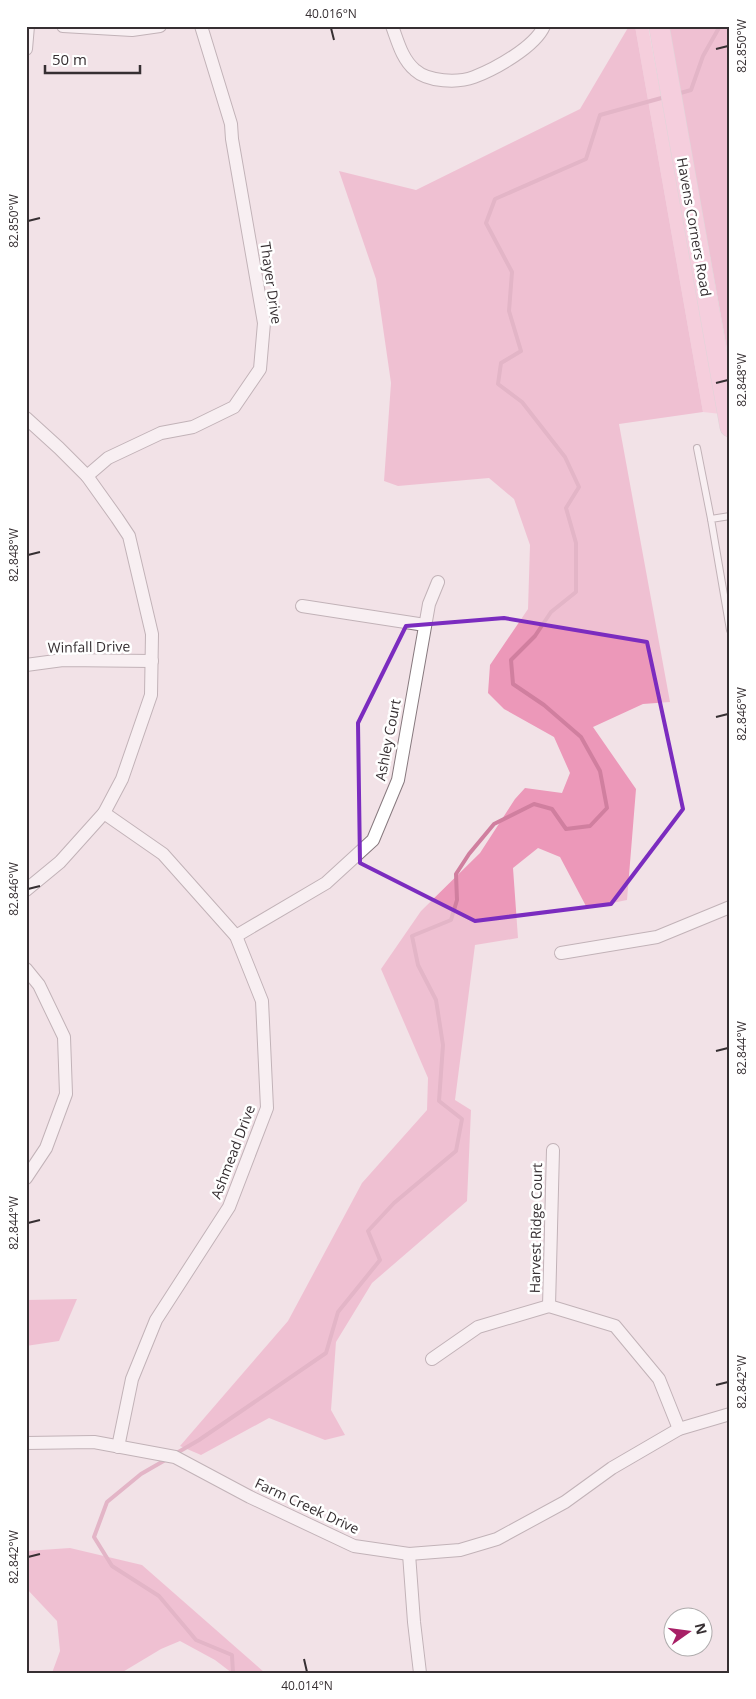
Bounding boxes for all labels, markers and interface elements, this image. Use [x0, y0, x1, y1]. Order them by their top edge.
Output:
text: 40.016°N [305, 5, 357, 22]
text: 82.850°W [733, 19, 750, 73]
scale bar [45, 42, 140, 74]
text: 50 m [52, 49, 87, 69]
street label: Havens Corners Road [673, 156, 716, 298]
text: 82.850°W [5, 194, 22, 248]
street label: Thayer Drive [256, 241, 287, 325]
text: 82.848°W [733, 353, 750, 407]
text: 82.848°W [5, 528, 22, 582]
street label: Winfall Drive [48, 636, 131, 657]
text: 82.846°W [733, 687, 750, 741]
street label: Ashley Court [370, 697, 405, 782]
text: 82.846°W [5, 862, 22, 916]
text: 82.844°W [733, 1021, 750, 1075]
street label: Ashmead Drive [206, 1102, 259, 1202]
street label: Harvest Ridge Court [525, 1163, 546, 1293]
text: 82.844°W [5, 1196, 22, 1250]
text: 82.842°W [733, 1355, 750, 1409]
street label: Farm Creek Drive [252, 1473, 362, 1538]
text: 82.842°W [5, 1530, 22, 1584]
north arrow [664, 1606, 714, 1656]
text: N [691, 1621, 712, 1637]
text: 40.014°N [281, 1677, 333, 1694]

